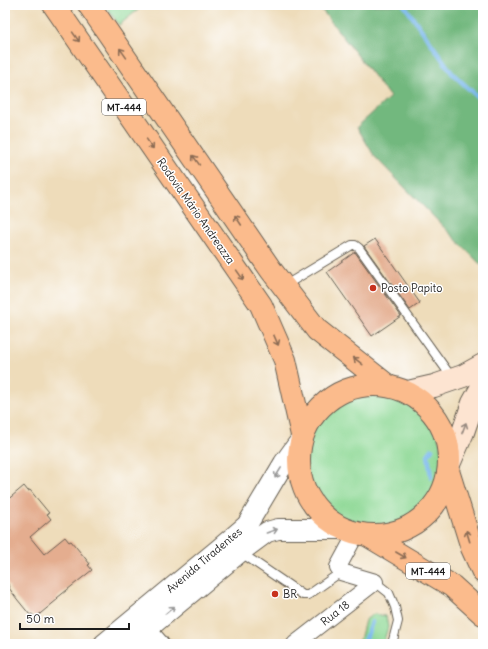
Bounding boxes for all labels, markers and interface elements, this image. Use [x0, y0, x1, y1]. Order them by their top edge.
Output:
one-way arrow [72, 31, 80, 42]
one-way arrow [119, 48, 127, 59]
road number: MT-444 [102, 99, 146, 115]
one-way arrow [146, 138, 154, 149]
street label: Rodovia Mário Andreazza [154, 155, 238, 267]
one-way arrow [192, 155, 200, 166]
one-way arrow [233, 215, 242, 226]
one-way arrow [236, 269, 244, 280]
place label: Posto Papito [381, 281, 442, 295]
marker: Posto Papito [368, 283, 378, 293]
one-way arrow [273, 334, 281, 346]
one-way arrow [352, 357, 363, 366]
one-way arrow [461, 422, 469, 434]
one-way arrow [273, 467, 281, 479]
street label: Avenida Tiradentes [163, 524, 245, 596]
one-way arrow [266, 527, 279, 534]
one-way arrow [464, 530, 471, 543]
one-way arrow [395, 551, 407, 559]
road number: MT-444 [406, 563, 450, 579]
place label: BR [283, 587, 297, 601]
marker: BR [270, 589, 280, 599]
street label: Rua 18 [318, 597, 352, 629]
scale bar [20, 605, 129, 631]
one-way arrow [165, 606, 175, 615]
text: 50 m [26, 611, 55, 626]

